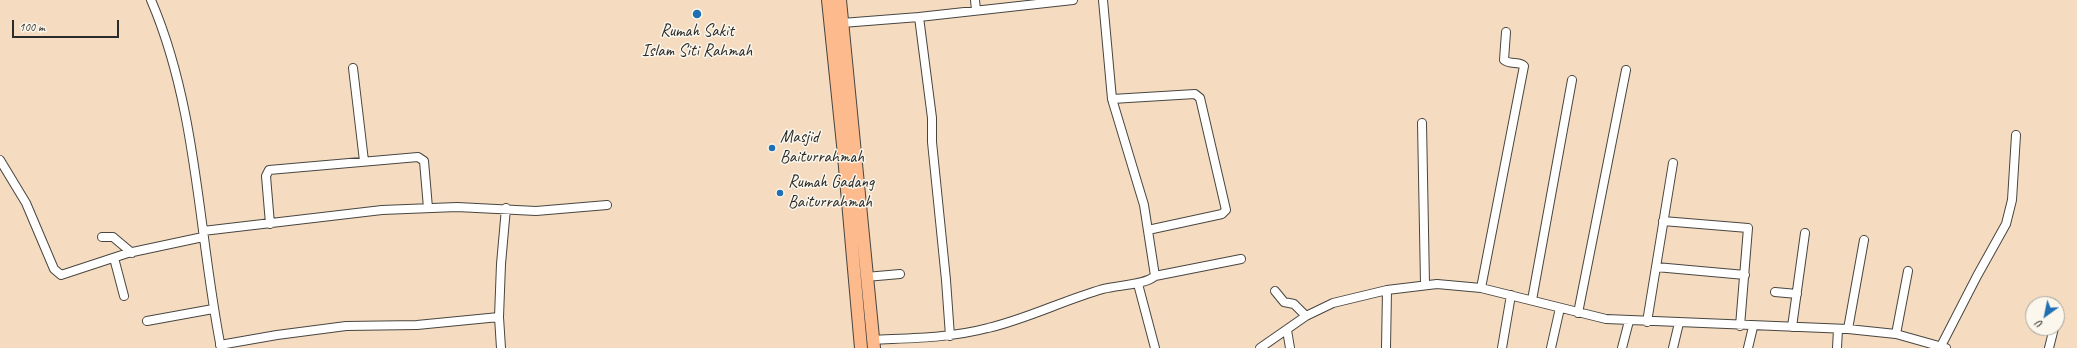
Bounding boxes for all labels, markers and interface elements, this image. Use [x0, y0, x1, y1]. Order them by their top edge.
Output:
marker: Rumah Sakit Islam Siti Rahmah [691, 8, 703, 20]
scale bar [14, 12, 121, 38]
text: 100 m [19, 19, 45, 35]
place label: Rumah Sakit Islam Siti Rahmah [642, 22, 752, 62]
place label: Masjid Baiturrahmah [780, 128, 864, 168]
marker: Masjid Baiturrahmah [767, 143, 777, 153]
place label: Rumah Gadang Baiturrahmah [788, 173, 874, 213]
marker: Rumah Gadang Baiturrahmah [775, 188, 785, 198]
north arrow [2025, 296, 2065, 336]
text: U [2033, 318, 2045, 333]

